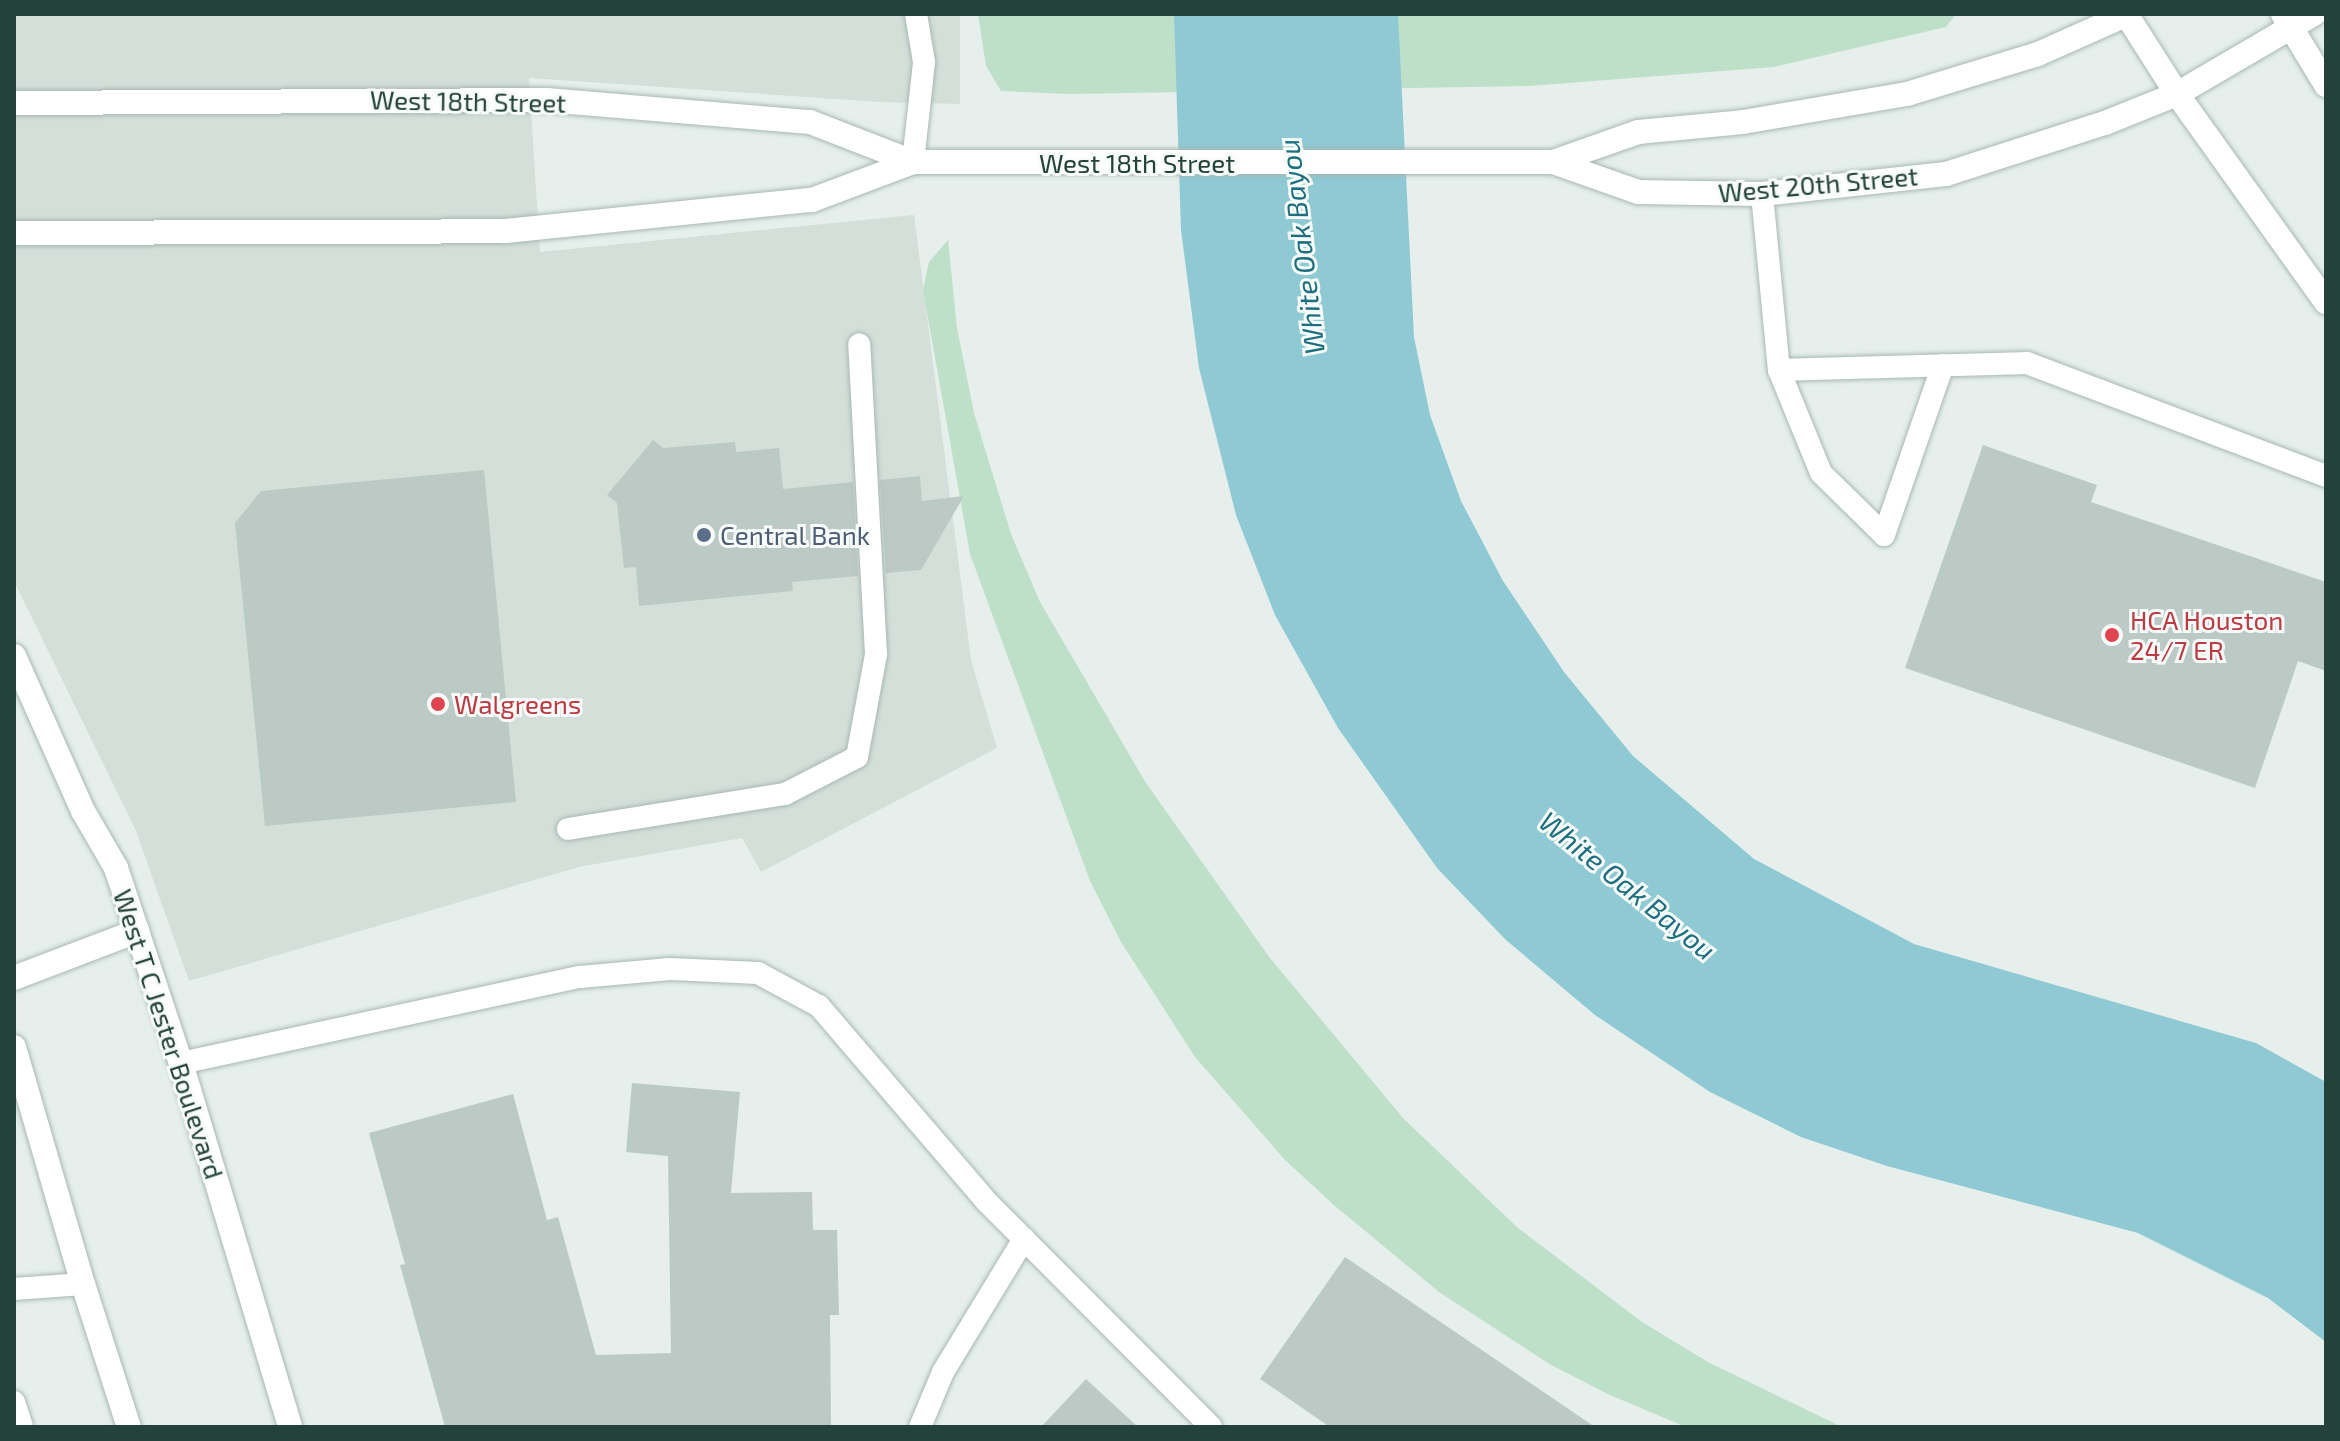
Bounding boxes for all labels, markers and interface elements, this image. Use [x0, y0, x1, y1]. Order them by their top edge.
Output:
street label: West 18th Street [370, 84, 566, 118]
water label: White Oak Bayou [1271, 137, 1331, 357]
street label: West 18th Street [1039, 147, 1235, 179]
street label: West 20th Street [1717, 160, 1919, 208]
place label: Central Bank [720, 519, 871, 551]
marker: Central Bank [695, 526, 713, 544]
place label: HCA Houston 24/7 ER [2130, 604, 2284, 666]
marker: HCA Houston 24/7 ER [2101, 624, 2123, 646]
place label: Walgreens [454, 688, 581, 720]
marker: Walgreens [429, 695, 447, 713]
water label: White Oak Bayou [1533, 804, 1723, 966]
street label: West T C Jester Boulevard [107, 884, 231, 1184]

